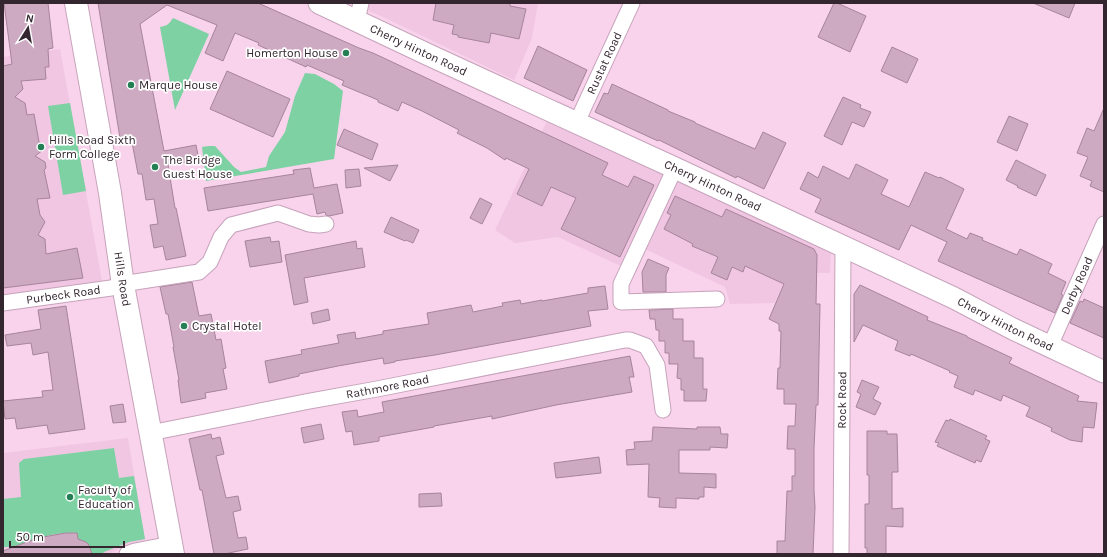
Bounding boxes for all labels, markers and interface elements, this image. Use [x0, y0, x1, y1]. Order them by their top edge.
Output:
north arrow [8, 8, 48, 48]
text: N [25, 12, 35, 26]
street label: Cherry Hinton Road [368, 21, 469, 79]
street label: Rustat Road [584, 30, 625, 96]
place label: Homerton House [246, 46, 338, 60]
marker: Homerton House [341, 48, 351, 58]
place label: Marque House [139, 78, 218, 92]
marker: Marque House [126, 80, 136, 90]
place label: Hills Road Sixth Form College [49, 133, 136, 161]
marker: Hills Road Sixth Form College [36, 142, 46, 152]
place label: The Bridge Guest House [163, 153, 232, 181]
street label: Cherry Hinton Road [662, 157, 764, 214]
marker: The Bridge Guest House [150, 162, 160, 172]
street label: Hills Road [111, 251, 134, 308]
street label: Derby Road [1058, 255, 1096, 317]
street label: Purbeck Road [25, 283, 102, 307]
street label: Cherry Hinton Road [955, 294, 1056, 354]
place label: Crystal Hotel [192, 319, 262, 333]
marker: Crystal Hotel [179, 321, 189, 331]
street label: Rock Road [835, 371, 849, 429]
street label: Rathmore Road [345, 372, 430, 401]
place label: Faculty of Education [78, 483, 134, 511]
marker: Faculty of Education [65, 492, 75, 502]
scale bar [10, 523, 124, 549]
text: 50 m [16, 530, 44, 544]

